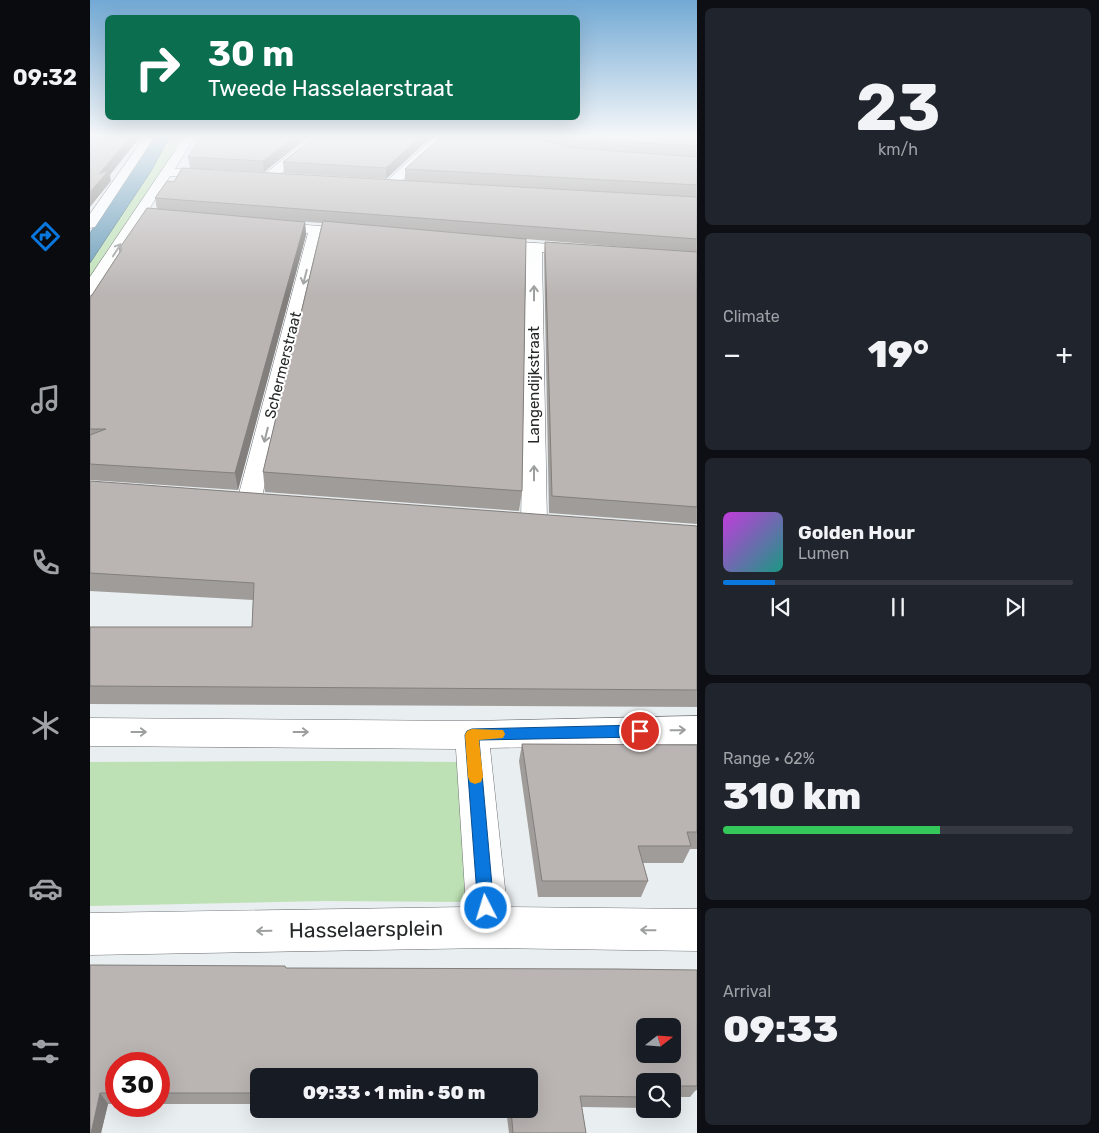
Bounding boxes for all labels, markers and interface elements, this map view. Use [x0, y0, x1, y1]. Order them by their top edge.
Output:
text: 30 m [208, 33, 294, 75]
icon: right [125, 35, 190, 100]
text: 09:32 [13, 64, 77, 91]
text: 23 [855, 69, 941, 146]
text: Tweede Hasselaerstraat [208, 75, 453, 102]
text: km/h [878, 140, 918, 159]
icon: directions [28, 219, 63, 254]
one-way arrow [112, 243, 122, 257]
one-way arrow [300, 268, 309, 284]
one-way arrow [529, 285, 539, 302]
text: Climate [723, 307, 780, 326]
street label: Schermerstraat [261, 309, 305, 420]
street label: Langendijkstraat [525, 326, 543, 444]
text: 19° [868, 331, 929, 377]
text: − [723, 338, 741, 371]
text: + [1056, 338, 1073, 371]
icon: music [28, 382, 63, 417]
one-way arrow [260, 426, 270, 442]
one-way arrow [529, 465, 539, 482]
text: Golden Hour [798, 521, 915, 544]
text: Lumen [798, 544, 849, 563]
icon: phone [28, 545, 63, 580]
icon: previous [767, 593, 795, 621]
icon: pause [884, 593, 912, 621]
icon: next [1001, 593, 1029, 621]
icon: climate [28, 708, 63, 743]
pin [619, 710, 661, 752]
icon: arrive [626, 717, 654, 745]
one-way arrow [670, 725, 686, 735]
one-way arrow [130, 727, 146, 737]
one-way arrow [292, 727, 309, 737]
text: Range · 62% [723, 749, 815, 768]
text: 310 km [723, 773, 861, 819]
icon: car [28, 871, 63, 906]
position arrow [459, 881, 511, 933]
street label: Hasselaersplein [289, 915, 443, 943]
one-way arrow [640, 925, 656, 934]
one-way arrow [256, 926, 272, 936]
text: Arrival [723, 982, 771, 1001]
text: 09:33 [723, 1006, 838, 1052]
north arrow [636, 1018, 681, 1062]
map controls [636, 1018, 681, 1118]
icon: filters [28, 1034, 63, 1069]
speed limit sign: 30 [105, 1052, 170, 1117]
button: search [636, 1073, 681, 1118]
text: 09:33 · 1 min · 50 m [303, 1081, 485, 1104]

